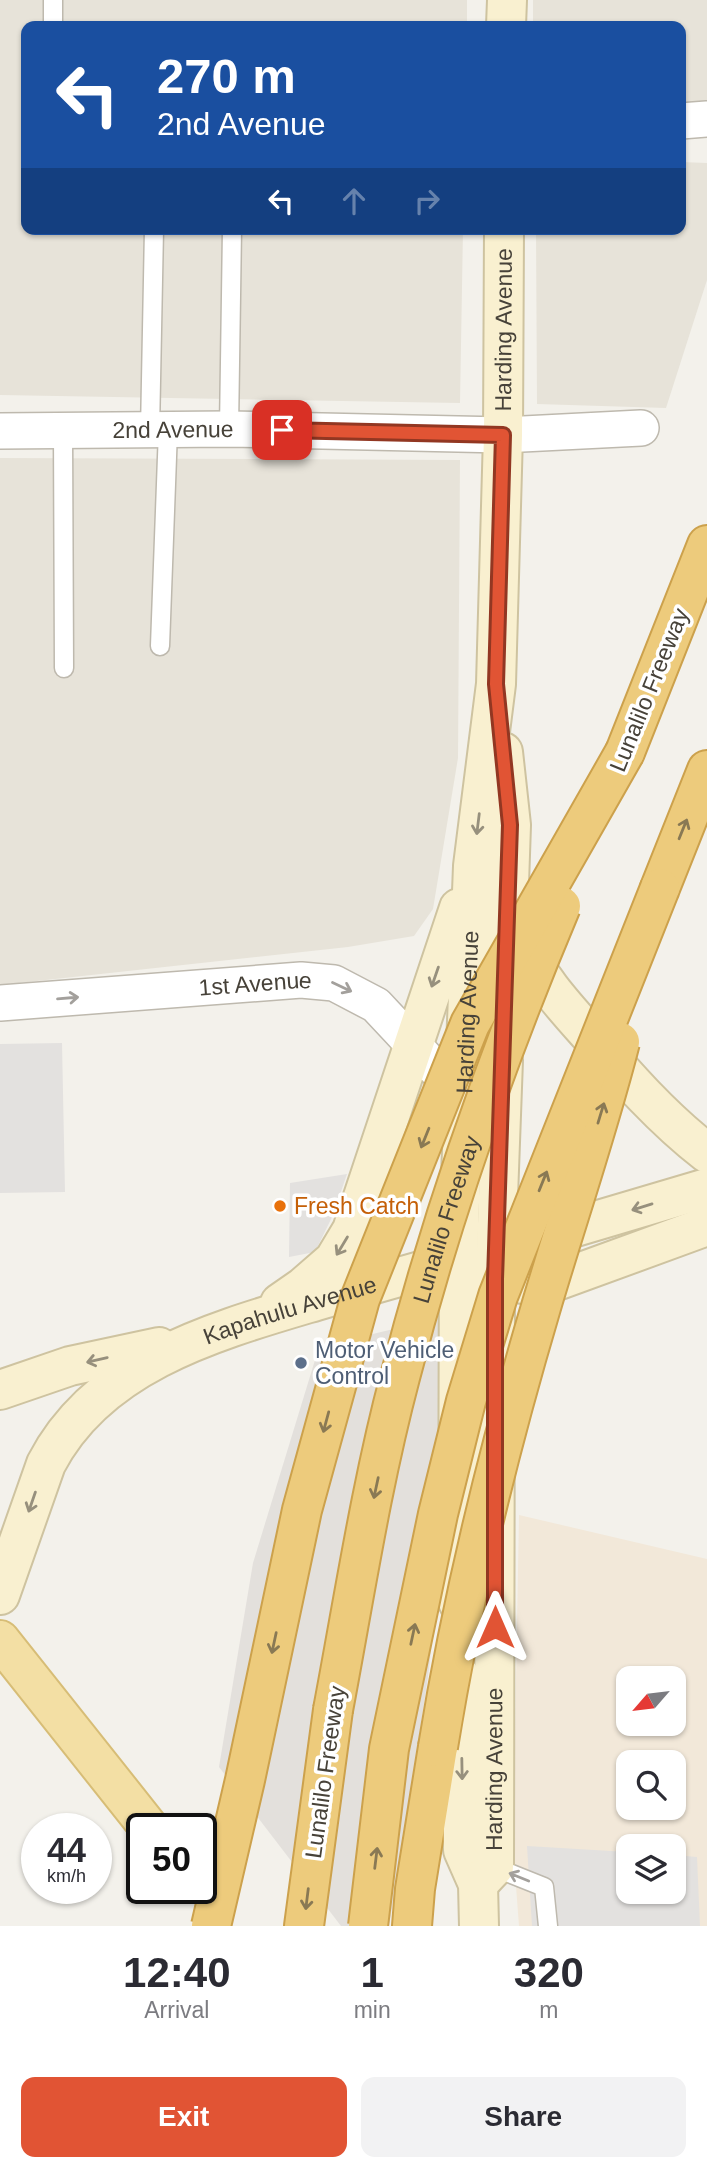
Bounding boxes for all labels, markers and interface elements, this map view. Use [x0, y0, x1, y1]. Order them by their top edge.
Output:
icon: left [42, 49, 133, 140]
text: 270 m [157, 49, 296, 103]
text: 2nd Avenue [157, 106, 325, 142]
icon: left [262, 182, 300, 220]
icon: ahead [335, 182, 373, 220]
icon: right [408, 182, 446, 220]
street label: Harding Avenue [490, 248, 517, 412]
pin [252, 400, 312, 460]
icon: arrive [263, 411, 301, 449]
street label: 2nd Avenue [112, 416, 234, 443]
street label: Lunalilo Freeway [604, 604, 694, 775]
one-way arrow [472, 812, 485, 835]
one-way arrow [678, 819, 691, 841]
street label: Harding Avenue [451, 930, 483, 1094]
one-way arrow [428, 965, 440, 987]
street label: 1st Avenue [198, 967, 313, 1001]
one-way arrow [332, 981, 352, 995]
one-way arrow [56, 991, 79, 1004]
one-way arrow [596, 1102, 609, 1124]
one-way arrow [417, 1126, 430, 1148]
street label: Lunalilo Freeway [408, 1132, 485, 1306]
one-way arrow [538, 1170, 551, 1192]
place label: Fresh Catch [294, 1193, 419, 1219]
marker: Fresh Catch [272, 1198, 288, 1214]
one-way arrow [631, 1202, 653, 1215]
one-way arrow [335, 1236, 349, 1256]
street label: Kapahulu Avenue [199, 1271, 379, 1350]
place label: Motor Vehicle Control [315, 1337, 454, 1389]
one-way arrow [86, 1354, 109, 1367]
marker: Motor Vehicle Control [293, 1355, 309, 1371]
one-way arrow [319, 1411, 332, 1433]
one-way arrow [368, 1476, 382, 1499]
one-way arrow [25, 1491, 38, 1513]
position arrow [458, 1590, 532, 1664]
one-way arrow [407, 1623, 421, 1646]
one-way arrow [267, 1631, 281, 1654]
north arrow [616, 1666, 686, 1736]
map controls [616, 1666, 686, 1904]
street label: Lunalilo Freeway [300, 1684, 350, 1860]
street label: Harding Avenue [481, 1688, 507, 1851]
button: search [616, 1750, 686, 1820]
one-way arrow [455, 1757, 468, 1780]
speed limit sign: 50 [126, 1813, 217, 1904]
text: 44 [47, 1830, 86, 1869]
button: layers [616, 1834, 686, 1904]
one-way arrow [370, 1847, 383, 1870]
text: km/h [47, 1866, 86, 1886]
one-way arrow [509, 1870, 531, 1883]
one-way arrow [301, 1887, 314, 1910]
text: 12:40 [123, 1949, 231, 1996]
text: 1 [360, 1949, 384, 1996]
text: 320 [514, 1949, 584, 1996]
text: Arrival [144, 1997, 209, 2023]
text: min [354, 1997, 391, 2023]
text: m [539, 1997, 558, 2023]
button: Exit [21, 2077, 347, 2157]
button: Share [361, 2077, 686, 2157]

